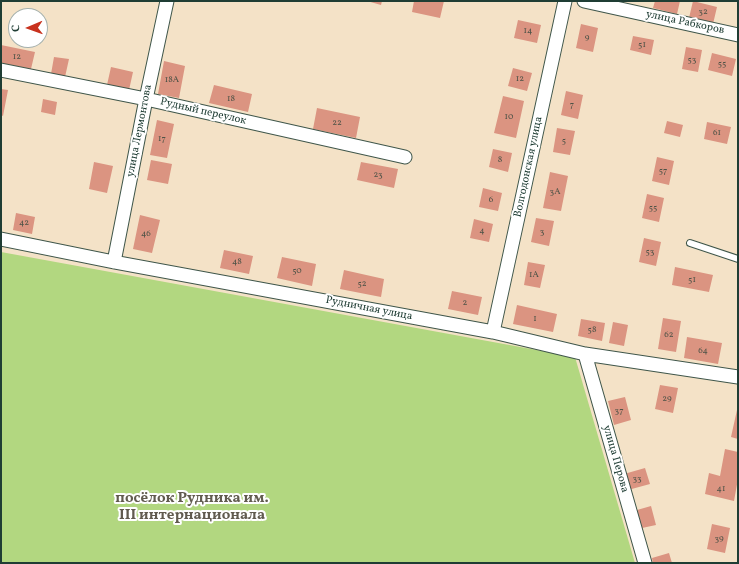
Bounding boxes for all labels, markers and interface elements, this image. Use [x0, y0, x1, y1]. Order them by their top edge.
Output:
house number: 32 [698, 7, 708, 17]
north arrow [8, 8, 48, 48]
street label: улица Рабкоров [645, 8, 725, 38]
text: С [9, 25, 24, 32]
house number: 14 [524, 26, 532, 36]
house number: 9 [585, 33, 589, 43]
house number: 51 [638, 40, 646, 50]
house number: 12 [13, 52, 21, 62]
house number: 53 [688, 55, 696, 65]
house number: 55 [718, 59, 726, 69]
house number: 12 [516, 74, 524, 84]
house number: 18А [165, 75, 179, 85]
street label: улица Лермонтова [125, 84, 155, 178]
house number: 18 [227, 94, 235, 104]
street label: Рудный переулок [159, 96, 247, 128]
house number: 7 [570, 100, 574, 110]
house number: 10 [505, 112, 513, 122]
street label: Волгодонская улица [512, 115, 546, 219]
house number: 22 [332, 118, 342, 128]
house number: 61 [713, 128, 721, 138]
house number: 17 [158, 134, 166, 144]
house number: 5 [562, 136, 566, 146]
house number: 8 [498, 155, 502, 165]
house number: 57 [659, 166, 667, 176]
house number: 23 [373, 170, 383, 180]
house number: 3А [550, 187, 560, 197]
house number: 6 [489, 195, 493, 205]
house number: 55 [649, 203, 657, 213]
house number: 42 [19, 218, 29, 228]
house number: 4 [479, 226, 485, 236]
house number: 3 [540, 227, 544, 237]
house number: 46 [141, 229, 151, 239]
house number: 53 [646, 247, 654, 257]
house number: 48 [232, 257, 242, 267]
house number: 50 [292, 266, 302, 276]
house number: 1А [529, 270, 539, 280]
house number: 51 [688, 275, 696, 285]
house number: 52 [357, 279, 367, 289]
street label: Рудничная улица [324, 294, 414, 324]
house number: 2 [463, 298, 467, 308]
house number: 1 [533, 314, 537, 324]
house number: 58 [588, 325, 596, 335]
house number: 62 [664, 330, 674, 340]
house number: 64 [698, 346, 708, 356]
house number: 29 [662, 394, 672, 404]
house number: 37 [615, 406, 623, 416]
street label: улица Перова [599, 424, 631, 494]
house number: 33 [632, 474, 642, 484]
house number: 41 [717, 484, 725, 494]
district label: посёлок Рудника им. III интернационала [115, 490, 269, 525]
house number: 39 [714, 534, 724, 544]

